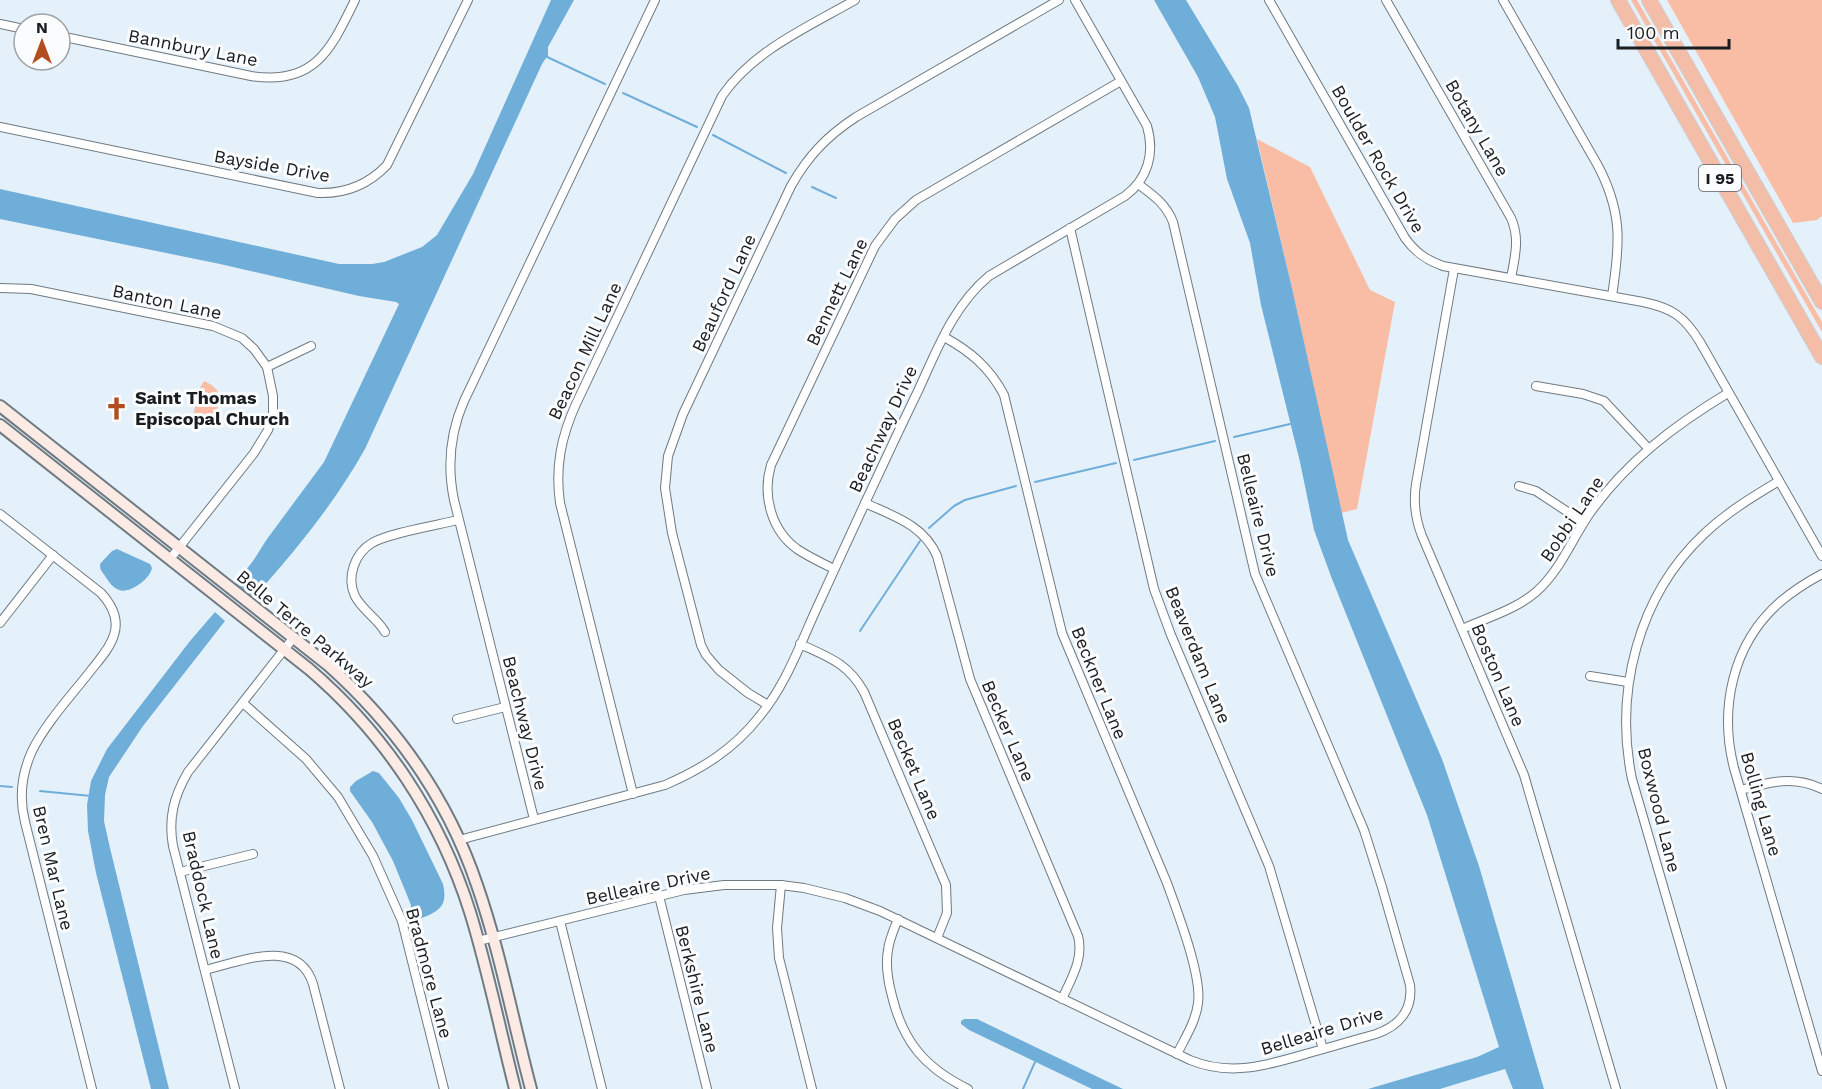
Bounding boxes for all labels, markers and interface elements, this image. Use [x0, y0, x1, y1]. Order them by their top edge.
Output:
north arrow [12, 12, 72, 72]
scale bar [1618, 12, 1729, 50]
text: N [36, 18, 48, 37]
text: 100 m [1627, 22, 1680, 43]
street label: Bannbury Lane [127, 25, 260, 70]
street label: Botany Lane [1441, 76, 1514, 180]
street label: Boulder Rock Drive [1328, 81, 1429, 236]
street label: Bayside Drive [212, 145, 332, 186]
road number: I 95 [1699, 165, 1741, 191]
street label: Beauford Lane [687, 230, 760, 355]
street label: Bennett Lane [801, 235, 872, 349]
street label: Beacon Mill Lane [543, 279, 626, 423]
street label: Banton Lane [111, 280, 224, 323]
street label: Beachway Drive [844, 362, 921, 496]
place label: Saint Thomas Episcopal Church [135, 387, 289, 429]
church icon: Saint Thomas Episcopal Church [104, 395, 130, 421]
street label: Belleaire Drive [1233, 451, 1284, 579]
street label: Bobbi Lane [1535, 472, 1608, 565]
street label: Belle Terre Parkway [233, 565, 378, 692]
street label: Beaverdam Lane [1161, 583, 1236, 726]
street label: Boston Lane [1467, 620, 1530, 730]
street label: Beckner Lane [1067, 623, 1132, 742]
street label: Beachway Drive [499, 654, 552, 792]
street label: Becker Lane [978, 677, 1039, 785]
street label: Becket Lane [884, 715, 945, 823]
street label: Boxwood Lane [1634, 745, 1685, 875]
street label: Bolling Lane [1737, 749, 1786, 859]
street label: Bren Mar Lane [29, 803, 78, 932]
street label: Braddock Lane [179, 829, 228, 961]
street label: Belleaire Drive [584, 862, 712, 909]
street label: Bradmore Lane [402, 905, 457, 1040]
street label: Berkshire Lane [671, 923, 724, 1055]
street label: Belleaire Drive [1258, 1002, 1386, 1059]

